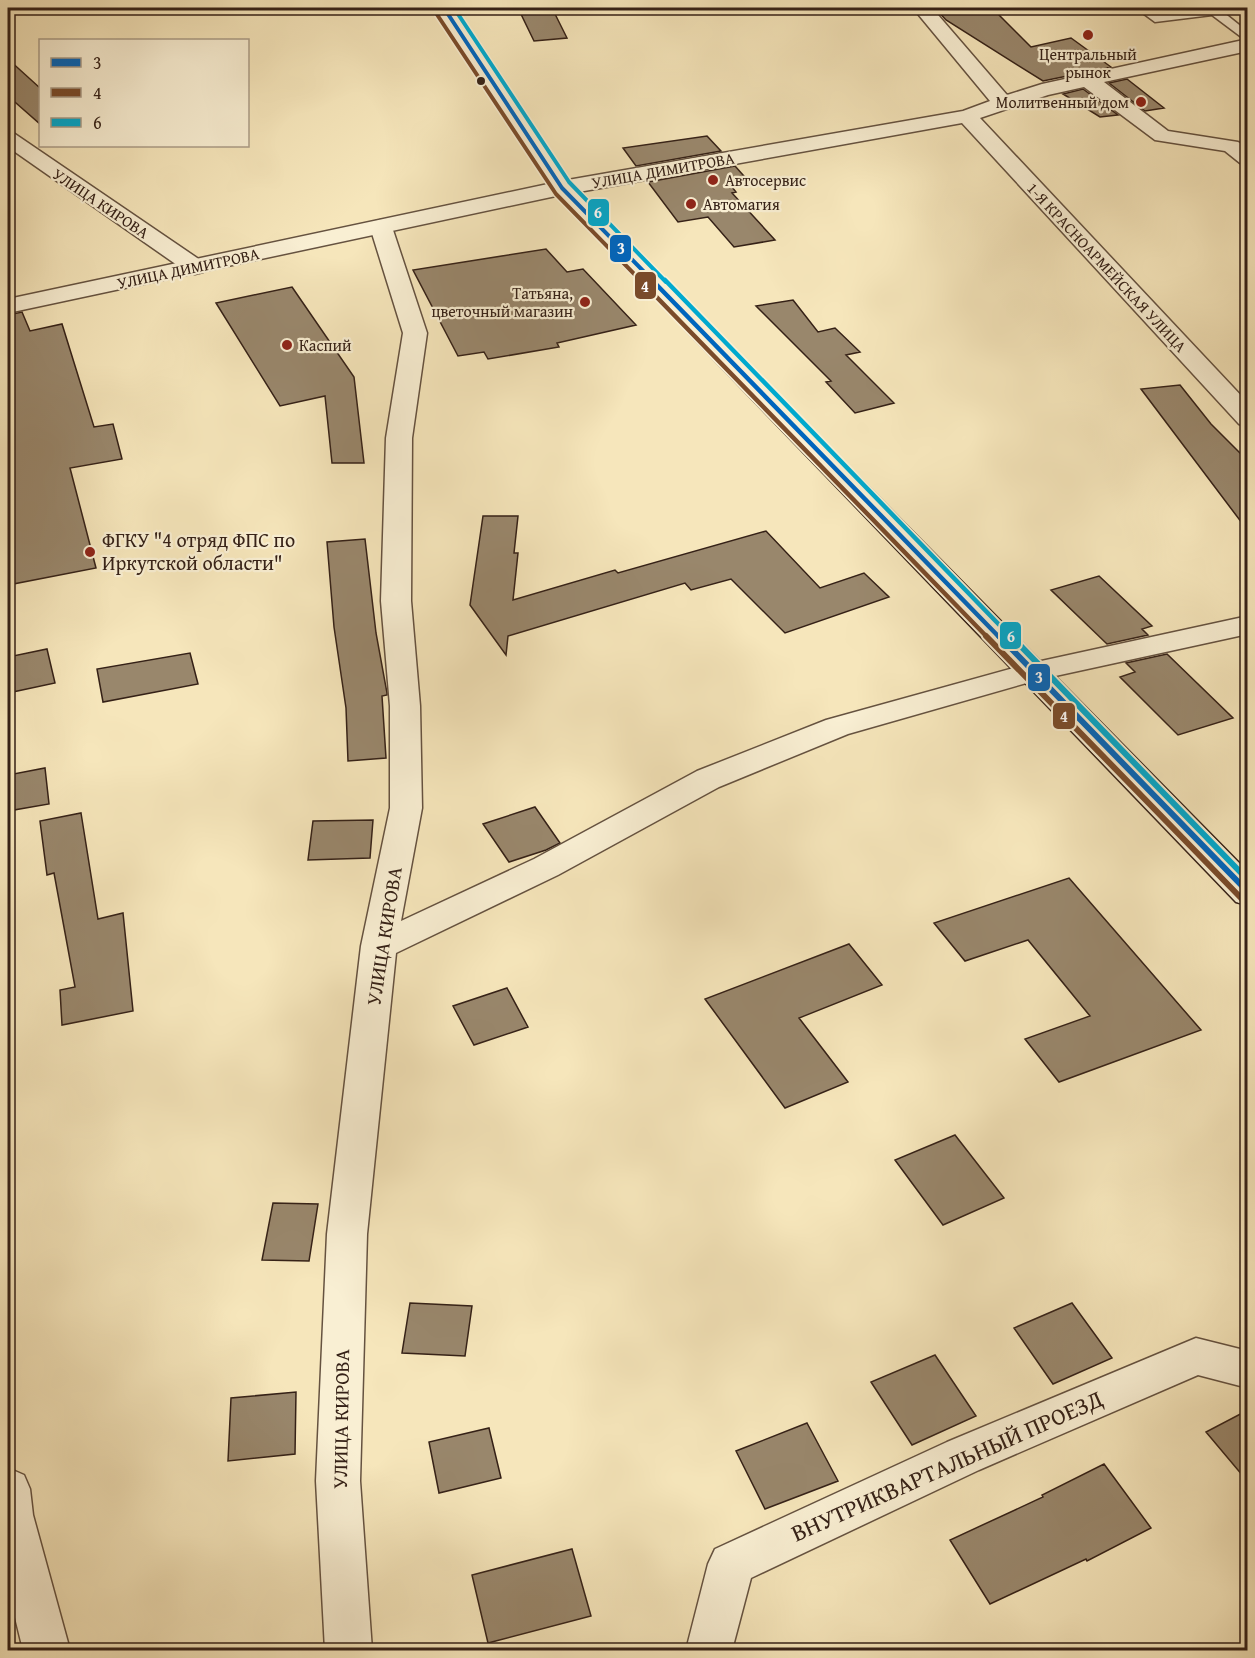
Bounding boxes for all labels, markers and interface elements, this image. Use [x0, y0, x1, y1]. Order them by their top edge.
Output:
marker: Центральный рынок [1081, 28, 1095, 42]
legend [39, 39, 249, 147]
place label: Центральный рынок [1039, 42, 1137, 84]
text: 3 [93, 49, 102, 76]
unlabelled marker [475, 75, 487, 87]
text: 4 [93, 79, 102, 106]
place label: Молитвенный дом [996, 90, 1129, 114]
marker: Молитвенный дом [1134, 95, 1148, 109]
text: 6 [93, 109, 102, 136]
street label: УЛИЦА ДИМИТРОВА [590, 146, 737, 194]
street label: УЛИЦА КИРОВА [48, 162, 154, 244]
place label: Автосервис [725, 168, 806, 192]
marker: Автосервис [706, 173, 720, 187]
street label: 1-Я КРАСНОАРМЕЙСКАЯ УЛИЦА [1022, 177, 1193, 358]
place label: Автомагия [703, 192, 780, 216]
marker: Автомагия [684, 197, 698, 211]
line badge: 6 [587, 198, 610, 227]
text: 6 [594, 200, 602, 224]
line badge: 3 [609, 234, 632, 263]
text: 3 [617, 236, 625, 260]
street label: УЛИЦА ДИМИТРОВА [115, 241, 262, 295]
line badge: 4 [634, 271, 657, 300]
text: 4 [641, 274, 649, 298]
place label: Татьяна, цветочный магазин [431, 281, 573, 323]
marker: Татьяна, цветочный магазин [578, 295, 592, 309]
place label: Каспий [299, 333, 352, 357]
marker: Каспий [280, 338, 294, 352]
place label: ФГКУ "4 отряд ФПС по Иркутской области" [102, 525, 295, 577]
marker: ФГКУ "4 отряд ФПС по Иркутской области" [83, 545, 97, 559]
line badge: 6 [999, 621, 1022, 650]
text: 6 [1007, 624, 1015, 648]
line badge: 3 [1027, 663, 1051, 692]
text: 3 [1035, 665, 1043, 689]
line badge: 4 [1052, 702, 1076, 730]
text: 4 [1060, 704, 1068, 728]
street label: УЛИЦА КИРОВА [358, 865, 409, 1007]
street label: УЛИЦА КИРОВА [325, 1349, 356, 1489]
street label: ВНУТРИКВАРТАЛЬНЫЙ ПРОЕЗД [785, 1381, 1108, 1550]

